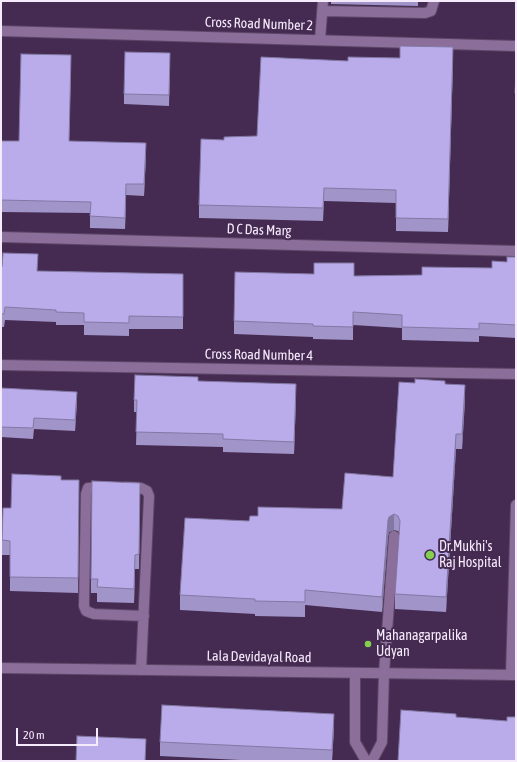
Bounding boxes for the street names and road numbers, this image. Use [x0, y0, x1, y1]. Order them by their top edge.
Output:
street label: Cross Road Number 2 [205, 14, 313, 34]
street label: D C Das Marg [226, 220, 292, 240]
street label: Cross Road Number 4 [205, 346, 313, 364]
street label: Lala Devidayal Road [206, 648, 312, 666]

